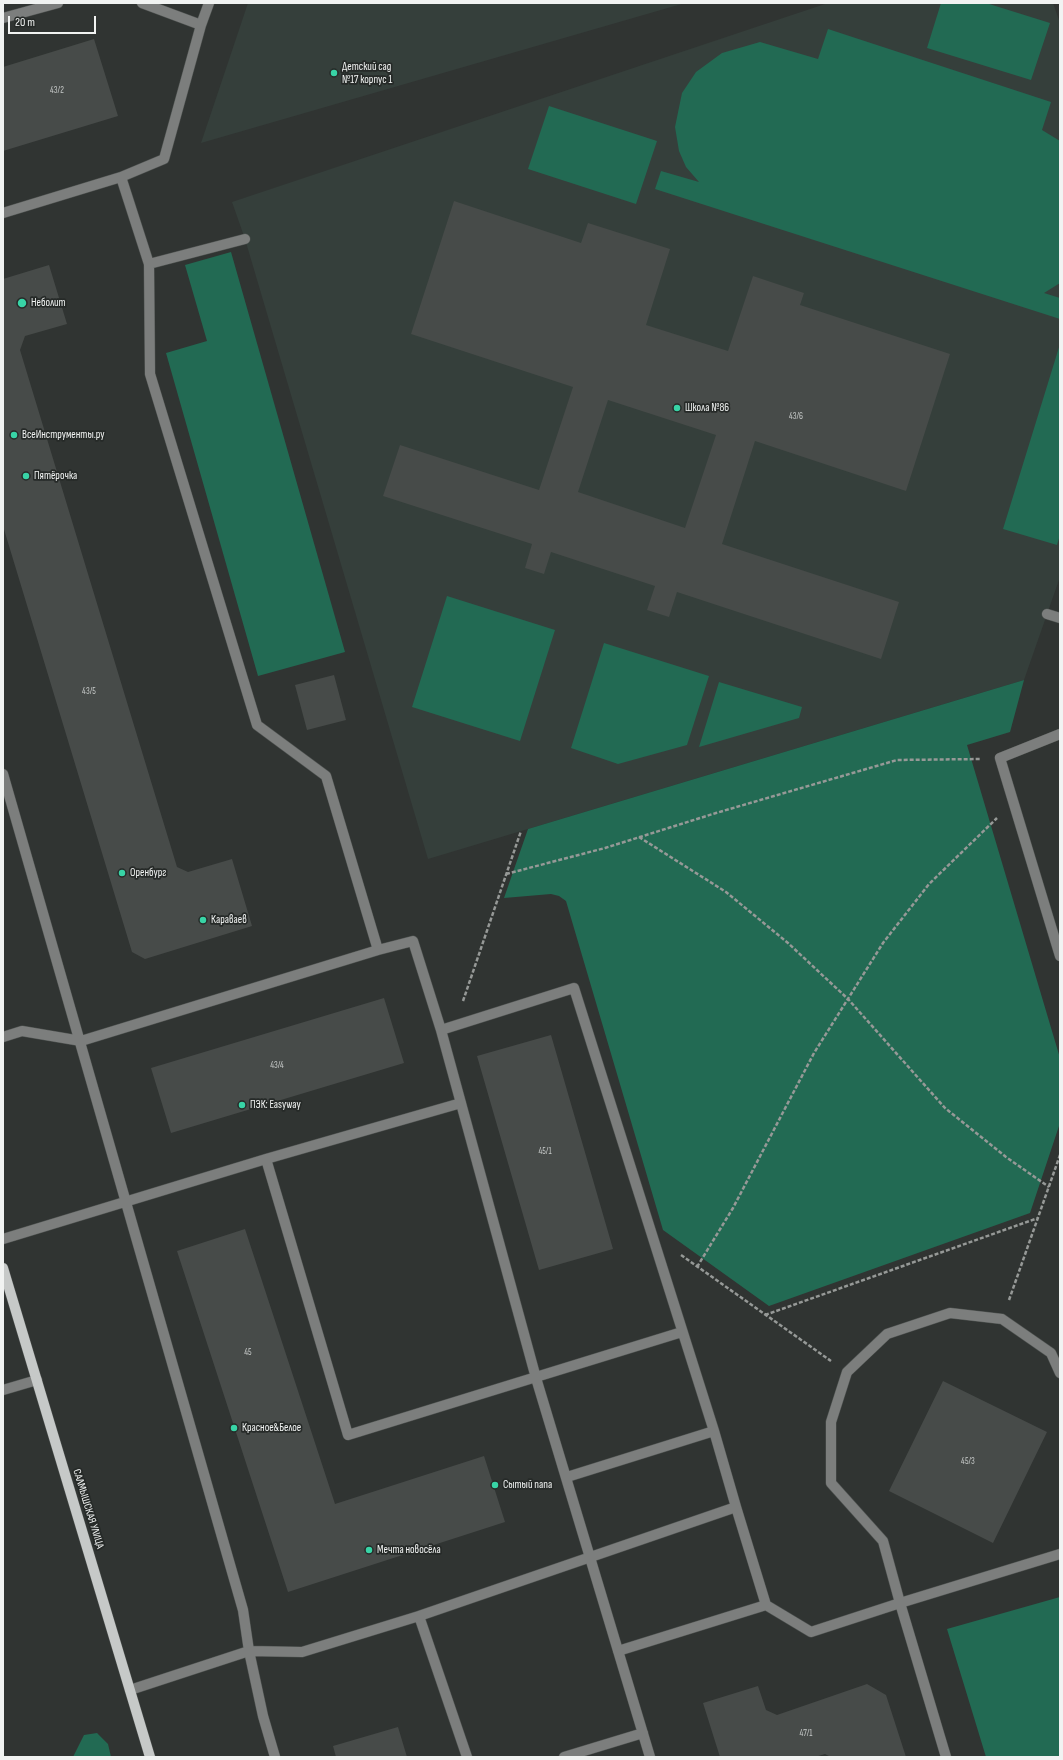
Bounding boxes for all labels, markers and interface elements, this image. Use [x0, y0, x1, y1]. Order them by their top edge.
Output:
scale bar [10, 8, 98, 34]
text: 20 m [15, 15, 35, 30]
place label: Детский сад №17 корпус 1 [342, 60, 392, 86]
marker: Детский сад №17 корпус 1 [329, 68, 339, 78]
house number: 43/2 [50, 86, 64, 96]
place label: Неболит [31, 296, 66, 310]
marker: Неболит [16, 297, 28, 309]
place label: Школа №86 [685, 401, 729, 415]
marker: Школа №86 [672, 403, 682, 413]
house number: 43/6 [789, 412, 803, 422]
place label: ВсеИнструменты.ру [22, 428, 104, 442]
marker: ВсеИнструменты.ру [9, 430, 19, 440]
place label: Пятёрочка [34, 469, 77, 483]
marker: Пятёрочка [21, 471, 31, 481]
house number: 43/5 [82, 687, 96, 697]
place label: Оренбург [130, 866, 166, 880]
marker: Оренбург [117, 868, 127, 878]
place label: Караваев [211, 913, 247, 927]
marker: Караваев [198, 915, 208, 925]
house number: 43/4 [270, 1061, 284, 1071]
place label: ПЭК: Easyway [250, 1098, 301, 1112]
marker: ПЭК: Easyway [237, 1100, 247, 1110]
house number: 45/1 [538, 1147, 552, 1157]
house number: 45 [244, 1348, 252, 1358]
place label: Красное&Белое [242, 1421, 301, 1435]
marker: Красное&Белое [229, 1423, 239, 1433]
house number: 45/3 [961, 1457, 975, 1467]
street label: САЛМЫШСКАЯ УЛИЦА [70, 1468, 106, 1550]
place label: Сытый папа [503, 1478, 552, 1492]
marker: Сытый папа [490, 1480, 500, 1490]
place label: Мечта новосёла [377, 1543, 441, 1557]
marker: Мечта новосёла [364, 1545, 374, 1555]
house number: 47/1 [799, 1729, 813, 1739]

